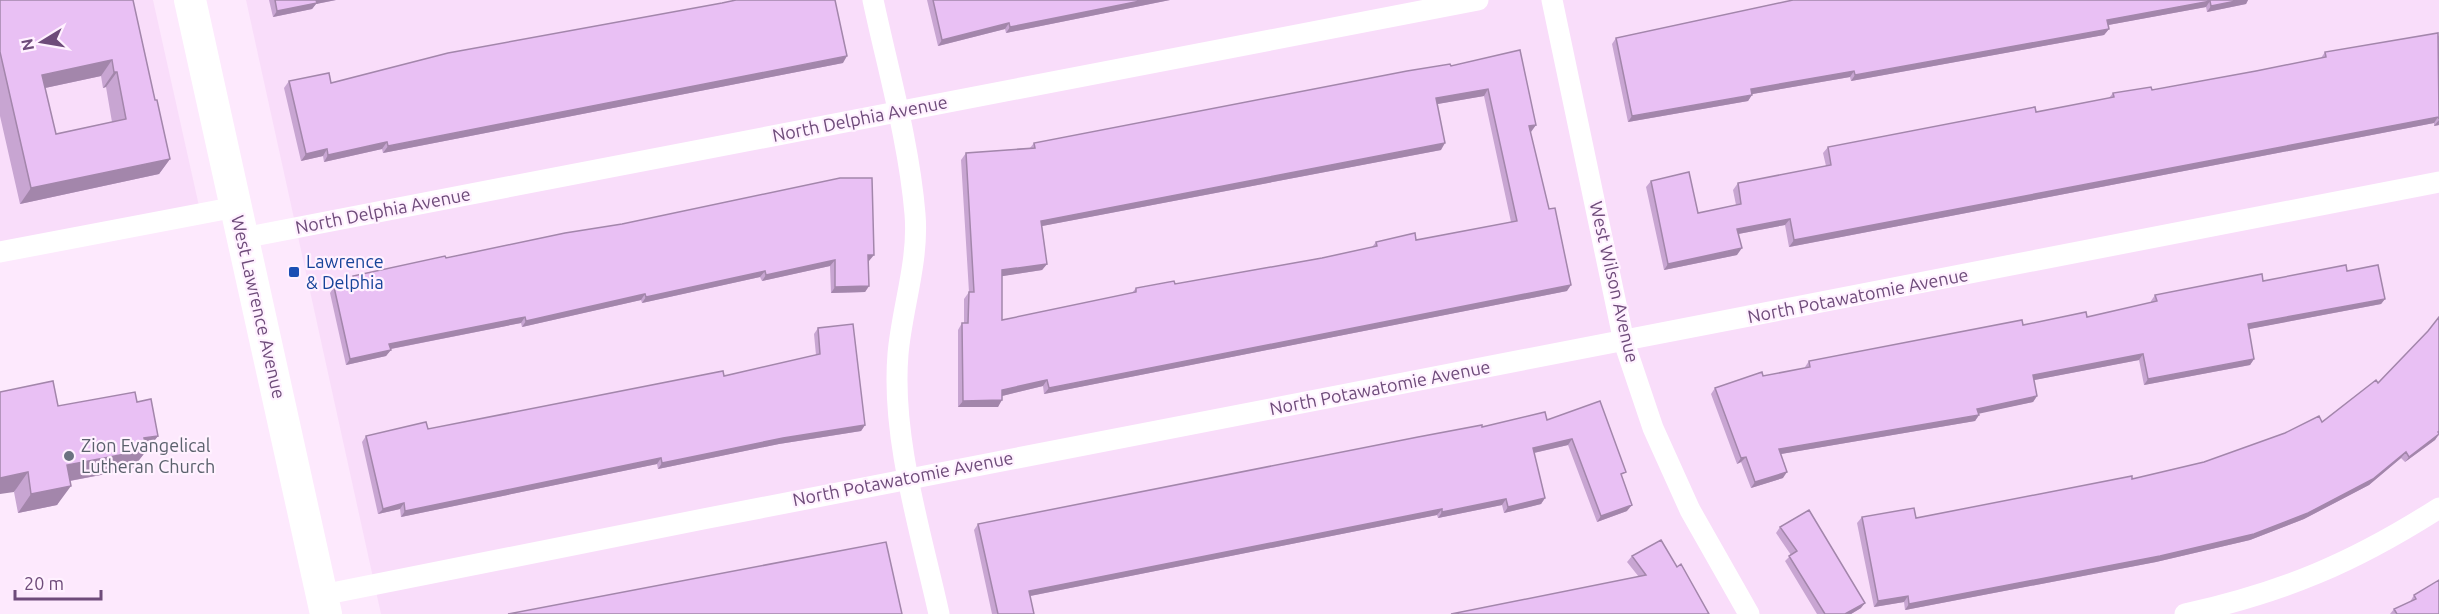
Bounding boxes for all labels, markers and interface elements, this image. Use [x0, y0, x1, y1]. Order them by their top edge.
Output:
north arrow [12, 12, 72, 72]
text: N [17, 37, 37, 52]
street label: North Delphia Avenue [770, 91, 949, 145]
street label: North Delphia Avenue [293, 183, 472, 237]
street label: West Wilson Avenue [1587, 199, 1643, 364]
street label: West Lawrence Avenue [228, 213, 290, 400]
place label: Lawrence & Delphia [306, 251, 384, 292]
street label: North Potawatomie Avenue [1746, 264, 1970, 326]
marker: Lawrence & Delphia [287, 265, 301, 279]
street label: North Potawatomie Avenue [1268, 356, 1492, 418]
place label: Zion Evangelical Lutheran Church [81, 435, 215, 476]
street label: North Potawatomie Avenue [791, 447, 1015, 509]
marker: Zion Evangelical Lutheran Church [62, 449, 76, 463]
scale bar [15, 563, 100, 601]
text: 20 m [24, 573, 64, 593]

